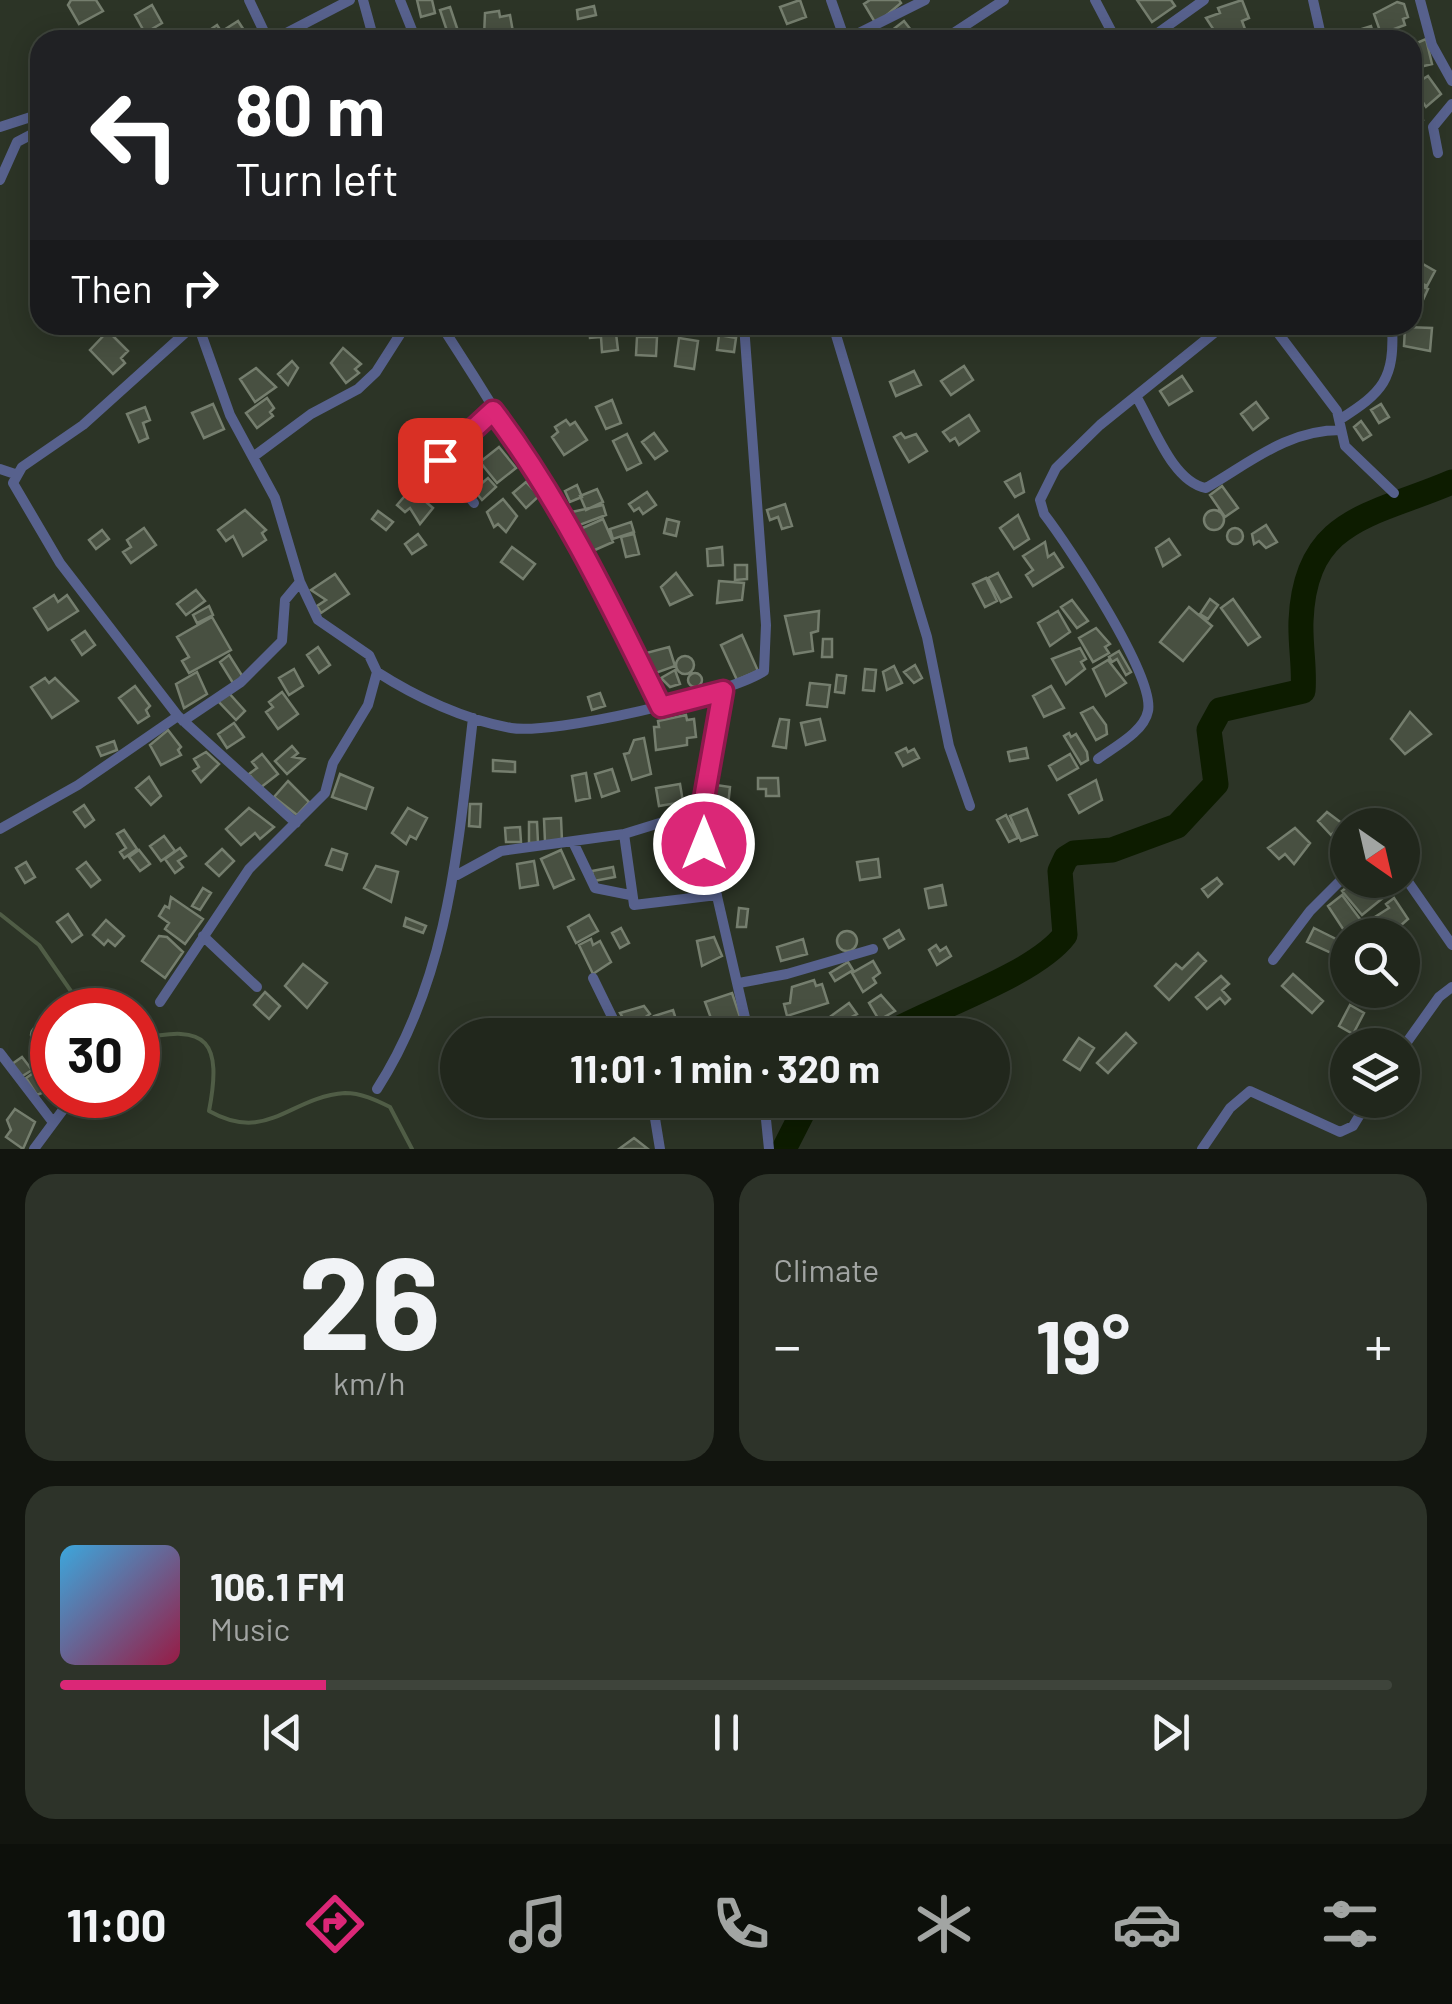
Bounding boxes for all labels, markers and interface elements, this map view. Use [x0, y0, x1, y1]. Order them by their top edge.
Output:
text: 80 m [235, 66, 385, 150]
icon: left [70, 70, 200, 200]
text: Turn left [235, 151, 399, 205]
icon: right [173, 260, 228, 315]
text: Then [70, 265, 153, 311]
pin [398, 418, 483, 503]
icon: arrive [413, 433, 468, 488]
position arrow [652, 792, 756, 896]
north arrow [1330, 808, 1420, 898]
map controls [1330, 808, 1420, 1118]
button: search [1330, 918, 1420, 1008]
speed limit sign: 30 [30, 988, 160, 1118]
button: layers [1330, 1028, 1420, 1118]
text: 11:01 · 1 min · 320 m [570, 1045, 880, 1091]
text: 26 [298, 1220, 441, 1376]
text: Climate [774, 1250, 879, 1288]
text: 19° [1035, 1299, 1130, 1389]
text: − [774, 1311, 801, 1377]
text: + [1364, 1311, 1392, 1377]
text: km/h [333, 1363, 405, 1401]
text: 106.1 FM [210, 1563, 345, 1609]
text: Music [210, 1609, 290, 1647]
icon: previous [255, 1705, 310, 1760]
icon: pause [699, 1705, 754, 1760]
icon: next [1143, 1705, 1198, 1760]
icon: directions [300, 1889, 370, 1959]
icon: music [503, 1889, 573, 1959]
icon: phone [706, 1889, 776, 1959]
icon: climate [909, 1889, 979, 1959]
icon: car [1112, 1889, 1182, 1959]
icon: filters [1315, 1889, 1385, 1959]
text: 11:00 [67, 1897, 166, 1951]

